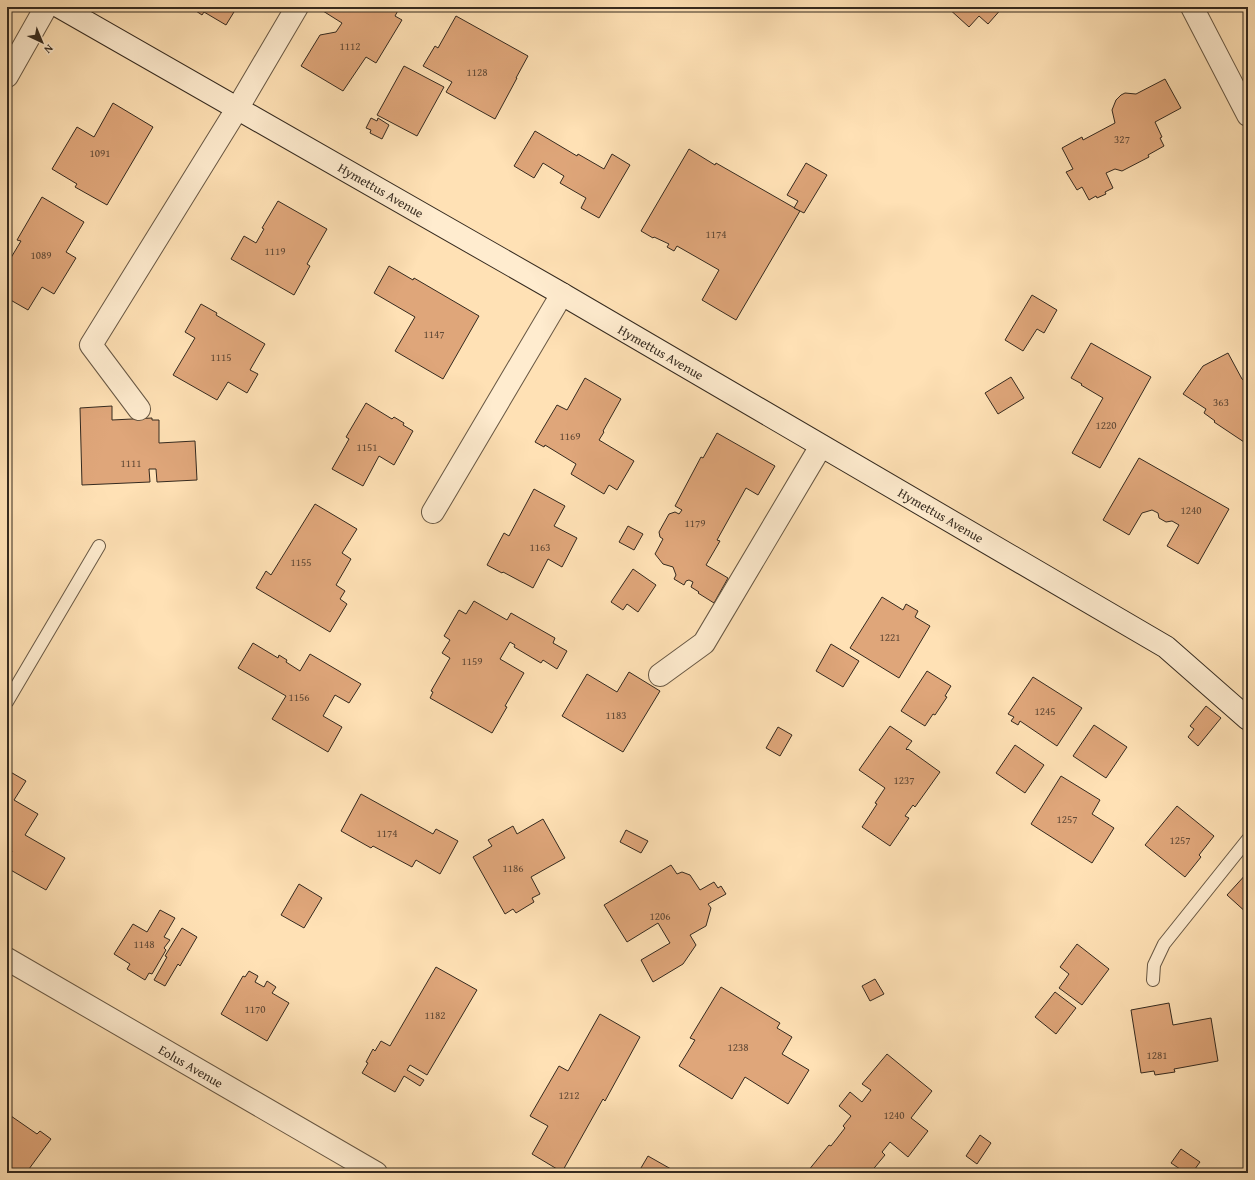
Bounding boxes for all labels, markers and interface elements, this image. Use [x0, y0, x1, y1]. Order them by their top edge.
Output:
north arrow [22, 22, 62, 62]
house number: 1112 [339, 38, 361, 54]
text: N [40, 41, 57, 58]
house number: 1128 [466, 64, 488, 80]
house number: 327 [1114, 131, 1130, 147]
house number: 1091 [89, 145, 111, 161]
street label: Hymettus Avenue [334, 158, 427, 223]
house number: 1174 [705, 226, 727, 242]
house number: 1119 [264, 243, 286, 259]
house number: 1089 [30, 247, 52, 263]
street label: Hymettus Avenue [614, 320, 707, 385]
house number: 1147 [423, 326, 445, 342]
house number: 1115 [210, 349, 232, 365]
house number: 363 [1213, 394, 1229, 410]
house number: 1220 [1095, 417, 1117, 433]
house number: 1169 [559, 428, 581, 444]
house number: 1151 [356, 439, 378, 455]
house number: 1111 [120, 455, 142, 471]
street label: Hymettus Avenue [894, 483, 987, 548]
house number: 1240 [1180, 502, 1202, 518]
house number: 1179 [684, 515, 706, 531]
house number: 1163 [529, 539, 551, 555]
house number: 1155 [290, 554, 312, 570]
house number: 1221 [879, 629, 901, 645]
house number: 1159 [461, 653, 483, 669]
house number: 1156 [288, 689, 310, 705]
house number: 1245 [1034, 703, 1056, 719]
house number: 1183 [605, 707, 627, 723]
house number: 1237 [893, 772, 915, 788]
house number: 1257 [1056, 811, 1078, 827]
house number: 1174 [376, 825, 398, 841]
house number: 1257 [1169, 832, 1191, 848]
house number: 1186 [502, 860, 524, 876]
house number: 1206 [649, 908, 671, 924]
house number: 1148 [133, 936, 155, 952]
house number: 1170 [244, 1001, 266, 1017]
house number: 1182 [424, 1007, 446, 1023]
house number: 1238 [727, 1039, 749, 1055]
street label: Eolus Avenue [155, 1040, 227, 1093]
house number: 1281 [1146, 1047, 1168, 1063]
house number: 1212 [558, 1087, 580, 1103]
house number: 1240 [883, 1107, 905, 1123]

